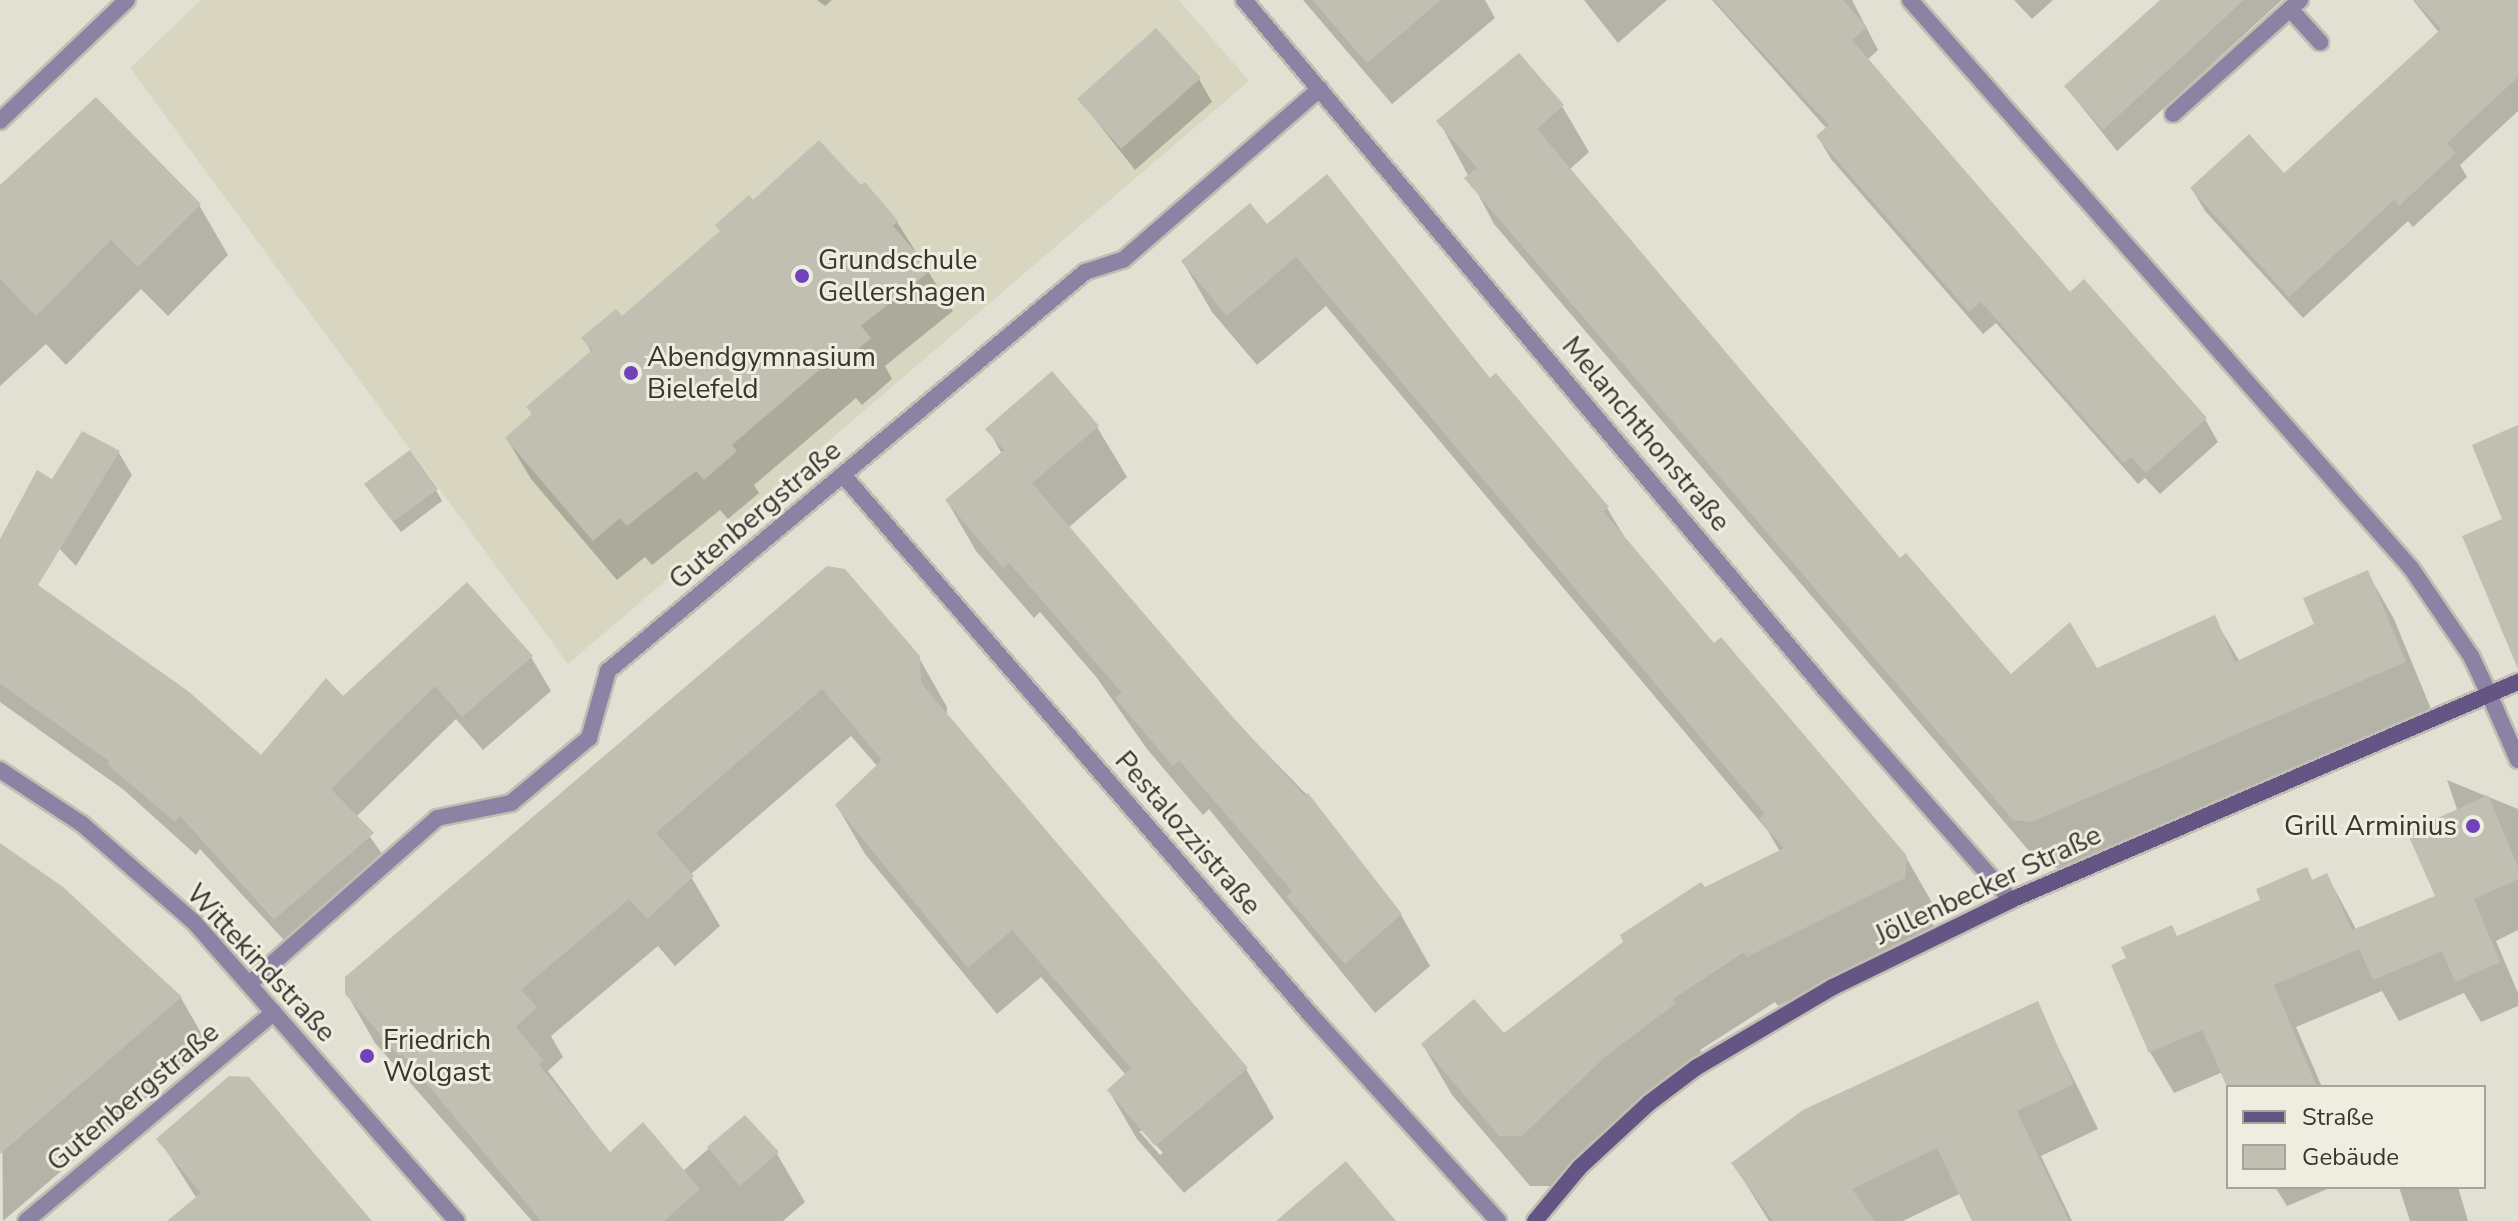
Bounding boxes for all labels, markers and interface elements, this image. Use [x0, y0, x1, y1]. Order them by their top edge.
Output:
place label: Grundschule Gellershagen [818, 243, 986, 309]
marker: Grundschule Gellershagen [793, 267, 811, 285]
street label: Melanchthonstraße [1555, 330, 1737, 538]
place label: Abendgymnasium Bielefeld [647, 340, 876, 406]
marker: Abendgymnasium Bielefeld [622, 364, 640, 382]
street label: Gutenbergstraße [662, 433, 848, 597]
street label: Pestalozzistraße [1108, 744, 1268, 922]
place label: Grill Arminius [2284, 809, 2457, 843]
marker: Grill Arminius [2464, 817, 2482, 835]
street label: Jöllenbecker Straße [1870, 818, 2106, 952]
street label: Wittekindstraße [179, 877, 343, 1049]
street label: Gutenbergstraße [40, 1015, 226, 1179]
place label: Friedrich Wolgast [383, 1023, 491, 1089]
marker: Friedrich Wolgast [358, 1047, 376, 1065]
legend [2226, 1085, 2486, 1189]
text: Straße [2302, 1101, 2374, 1133]
text: Gebäude [2302, 1141, 2399, 1173]

